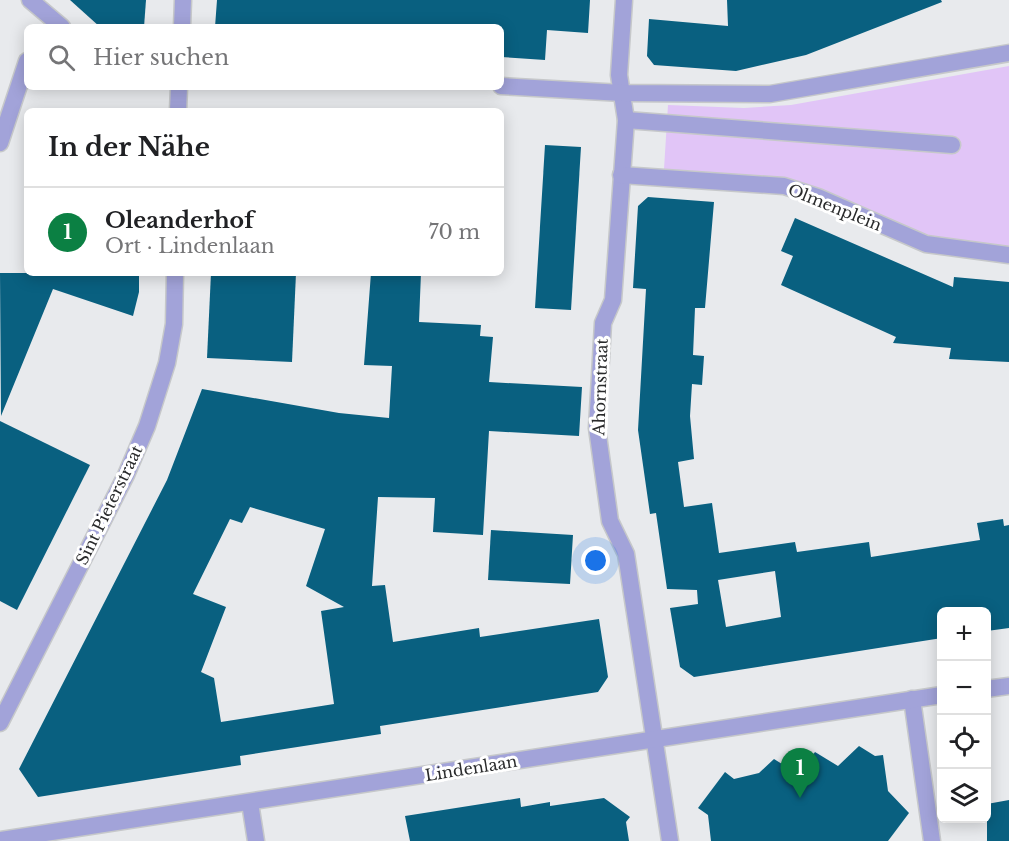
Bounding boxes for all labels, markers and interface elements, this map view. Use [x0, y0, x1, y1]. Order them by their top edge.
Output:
search box [24, 24, 504, 90]
icon: search [45, 41, 78, 74]
text: Hier suchen [93, 44, 229, 71]
text: In der Nähe [48, 131, 210, 163]
street label: Olmenplein [785, 179, 885, 235]
text: Oleanderhof [105, 207, 254, 234]
text: 1 [63, 220, 72, 244]
text: 70 m [428, 220, 480, 244]
text: Ort · Lindenlaan [105, 234, 275, 258]
street label: Ahornstraat [588, 338, 612, 437]
street label: Sint Pieterstraat [71, 442, 147, 568]
your location [581, 546, 610, 575]
map controls [937, 607, 991, 823]
button: + [937, 607, 991, 661]
button: − [937, 661, 991, 715]
button: locate [937, 715, 991, 769]
pin: 1 [780, 748, 820, 798]
street label: Lindenlaan [423, 751, 519, 785]
button: layers [937, 769, 991, 823]

